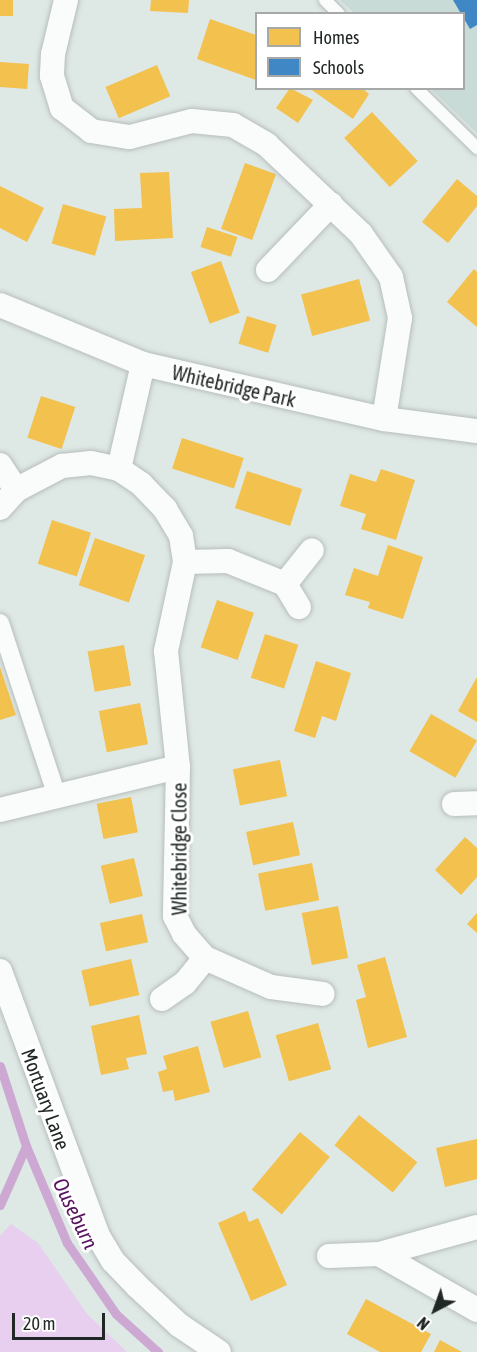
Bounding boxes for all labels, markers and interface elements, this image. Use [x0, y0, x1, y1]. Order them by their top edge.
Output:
legend [255, 12, 465, 90]
text: Homes [313, 27, 359, 48]
text: Schools [313, 57, 364, 78]
street label: Whitebridge Park [170, 360, 298, 412]
street label: Whitebridge Close [167, 783, 191, 915]
street label: Mortuary Lane [17, 1045, 75, 1153]
water label: Ouseburn [48, 1173, 104, 1253]
north arrow [405, 1280, 465, 1340]
scale bar [15, 1301, 108, 1339]
text: 20 m [23, 1313, 55, 1334]
text: N [414, 1314, 433, 1333]

